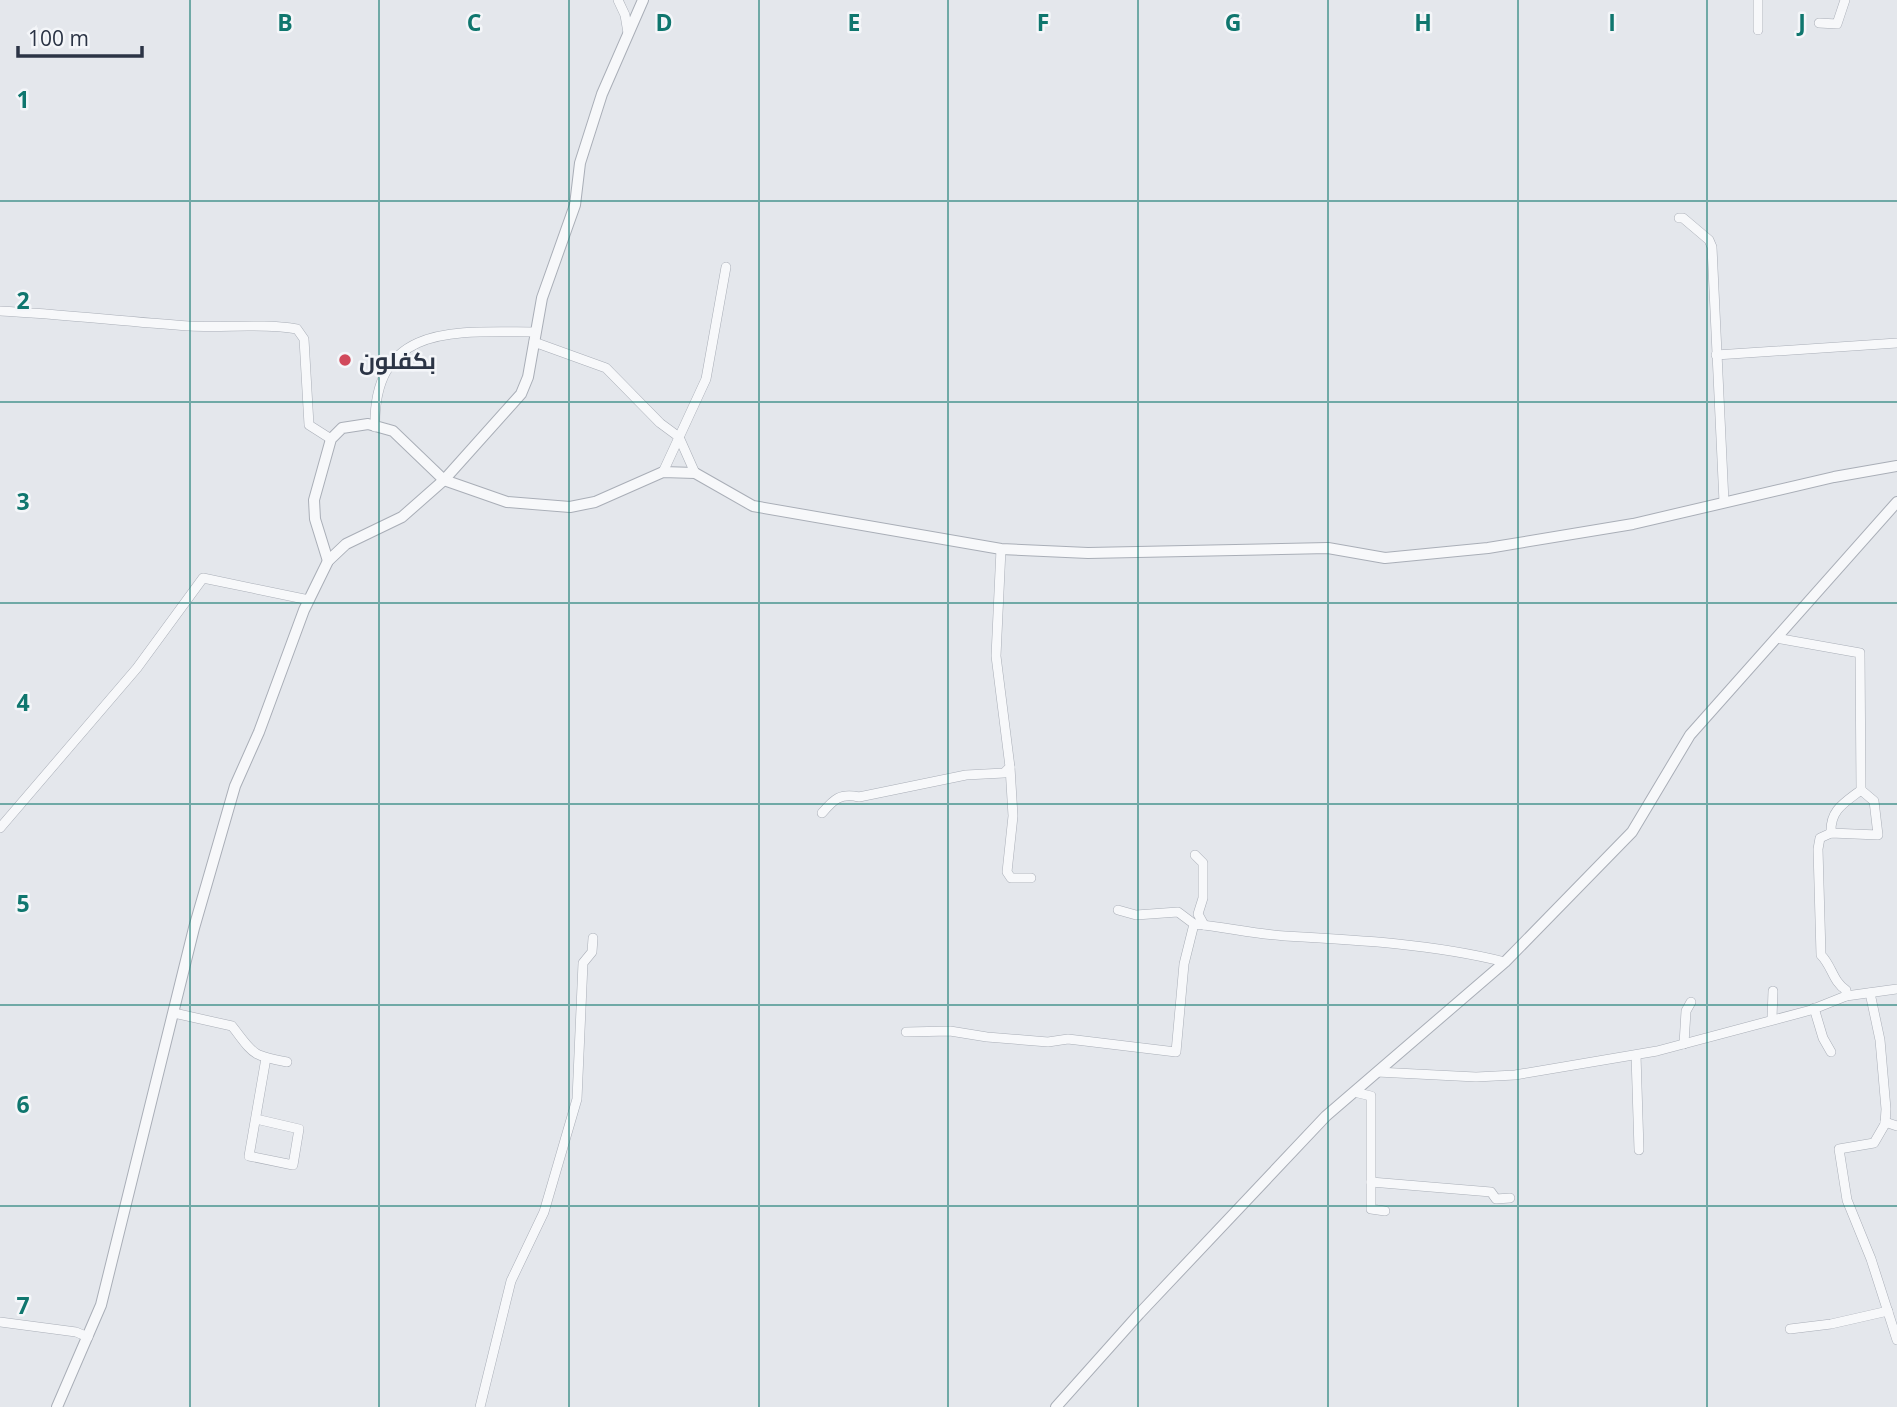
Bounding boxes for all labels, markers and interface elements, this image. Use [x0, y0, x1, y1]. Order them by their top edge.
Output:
text: B [277, 6, 293, 38]
text: C [467, 6, 481, 38]
text: D [655, 6, 673, 38]
text: E [848, 6, 860, 38]
text: F [1037, 6, 1049, 38]
text: G [1225, 6, 1241, 38]
text: H [1414, 6, 1432, 38]
text: I [1608, 6, 1616, 38]
text: J [1796, 6, 1806, 38]
scale bar [18, 14, 142, 58]
text: 100 m [28, 24, 89, 52]
text: 1 [16, 83, 30, 115]
text: 2 [16, 284, 30, 316]
place label: بكفلون [359, 344, 436, 376]
marker: بكفلون [337, 352, 353, 368]
text: 3 [16, 485, 30, 517]
text: 4 [16, 686, 30, 718]
text: 5 [16, 887, 30, 919]
text: 6 [16, 1088, 30, 1120]
text: 7 [16, 1289, 30, 1321]

